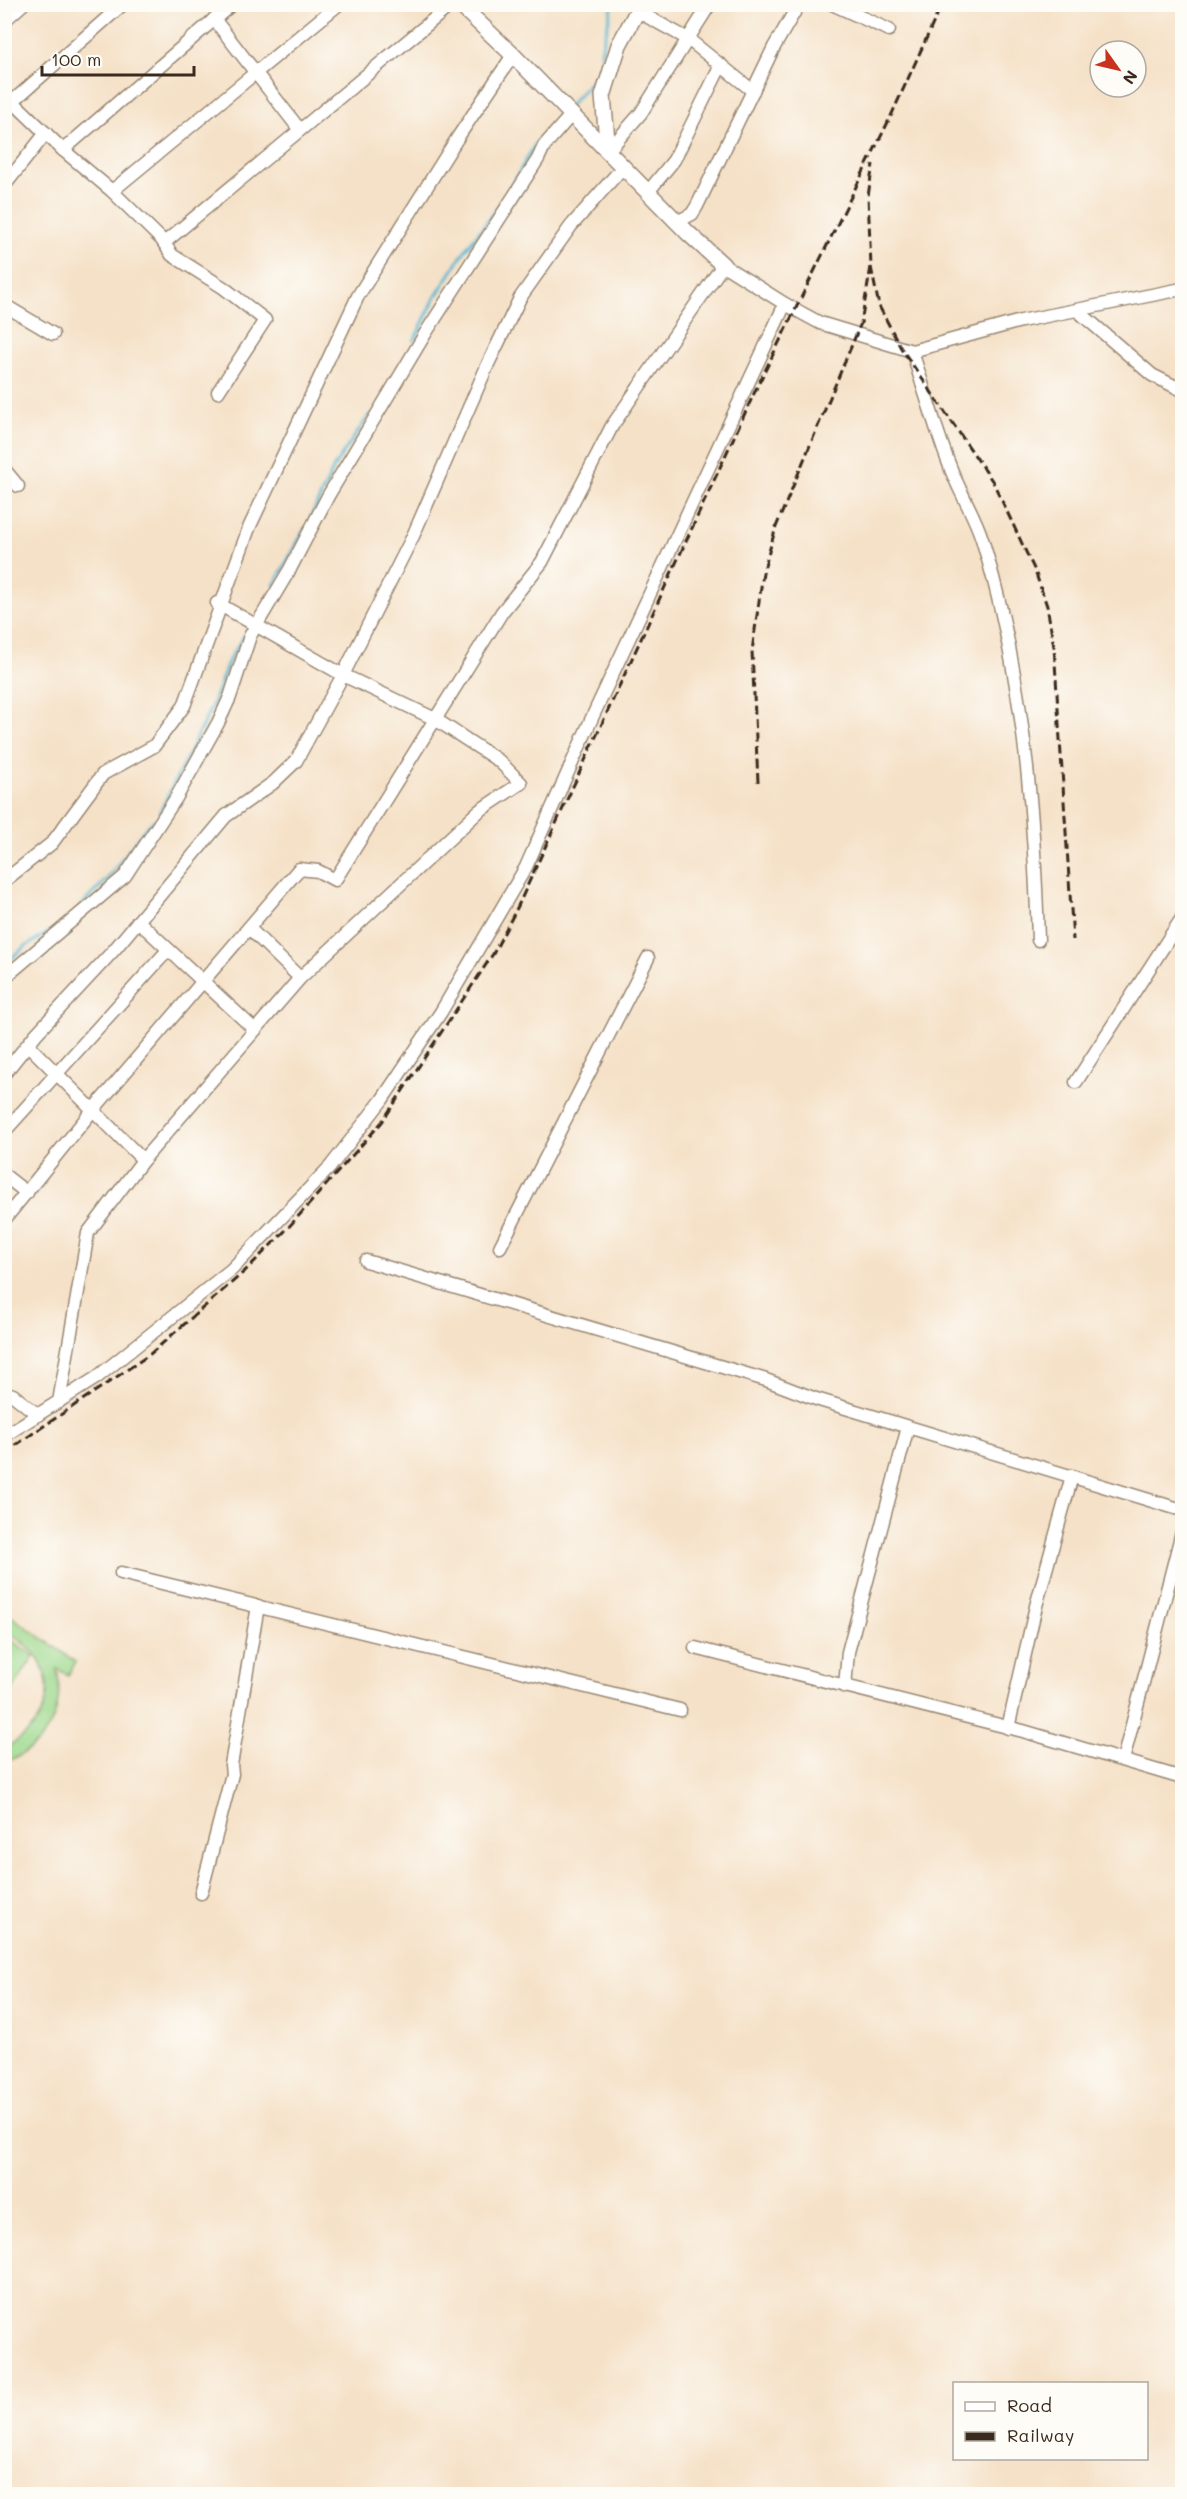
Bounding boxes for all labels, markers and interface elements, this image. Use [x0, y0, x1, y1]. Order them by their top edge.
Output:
scale bar [42, 39, 194, 77]
north arrow [1088, 39, 1148, 99]
text: 100 m [51, 47, 101, 71]
text: N [1119, 67, 1143, 89]
legend [953, 2382, 1148, 2460]
text: Road [1007, 2393, 1052, 2417]
text: Railway [1007, 2423, 1074, 2447]

